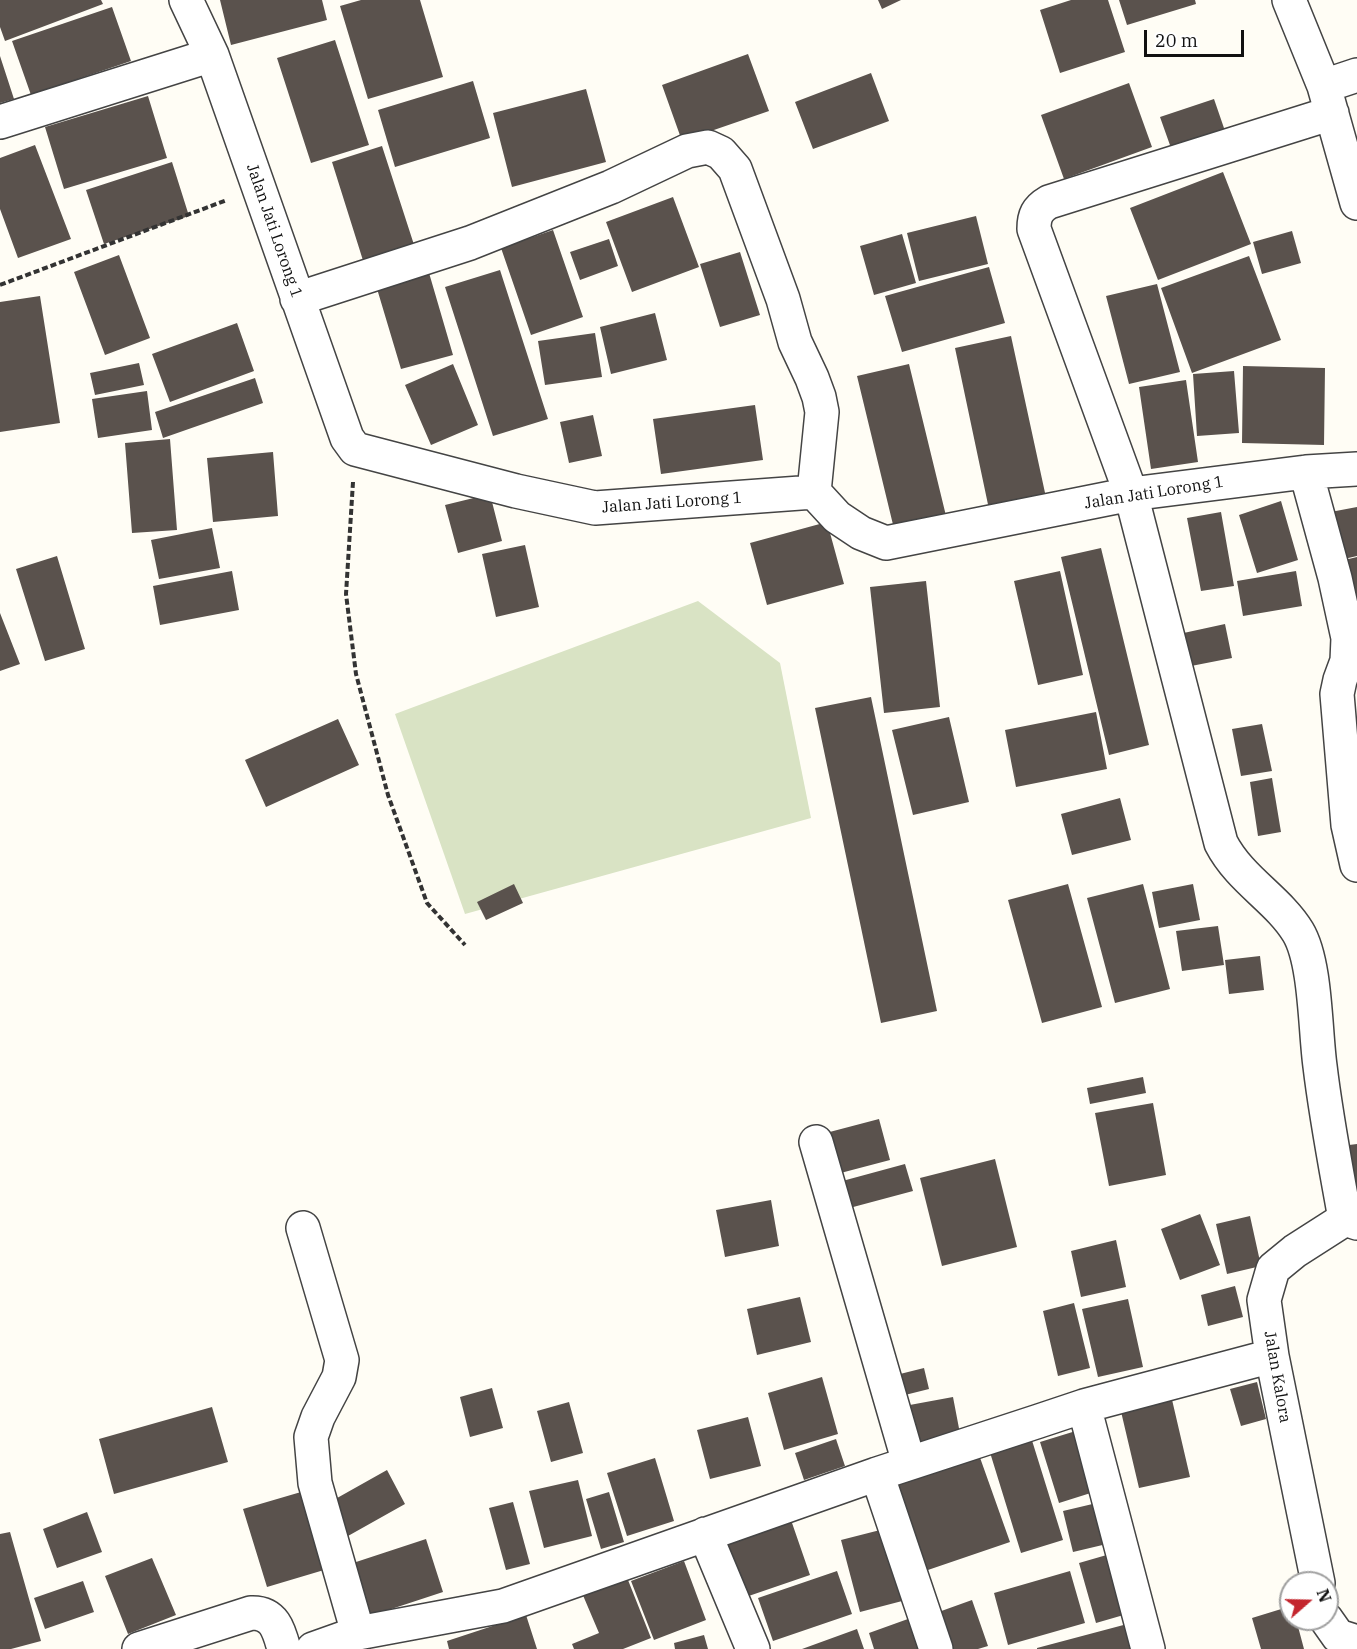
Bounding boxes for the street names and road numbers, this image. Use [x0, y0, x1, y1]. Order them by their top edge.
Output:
street label: Jalan Jati Lorong 1 [242, 161, 306, 301]
street label: Jalan Jati Lorong 1 [1083, 473, 1225, 513]
street label: Jalan Jati Lorong 1 [601, 489, 743, 517]
street label: Jalan Kalora [1259, 1330, 1295, 1424]

